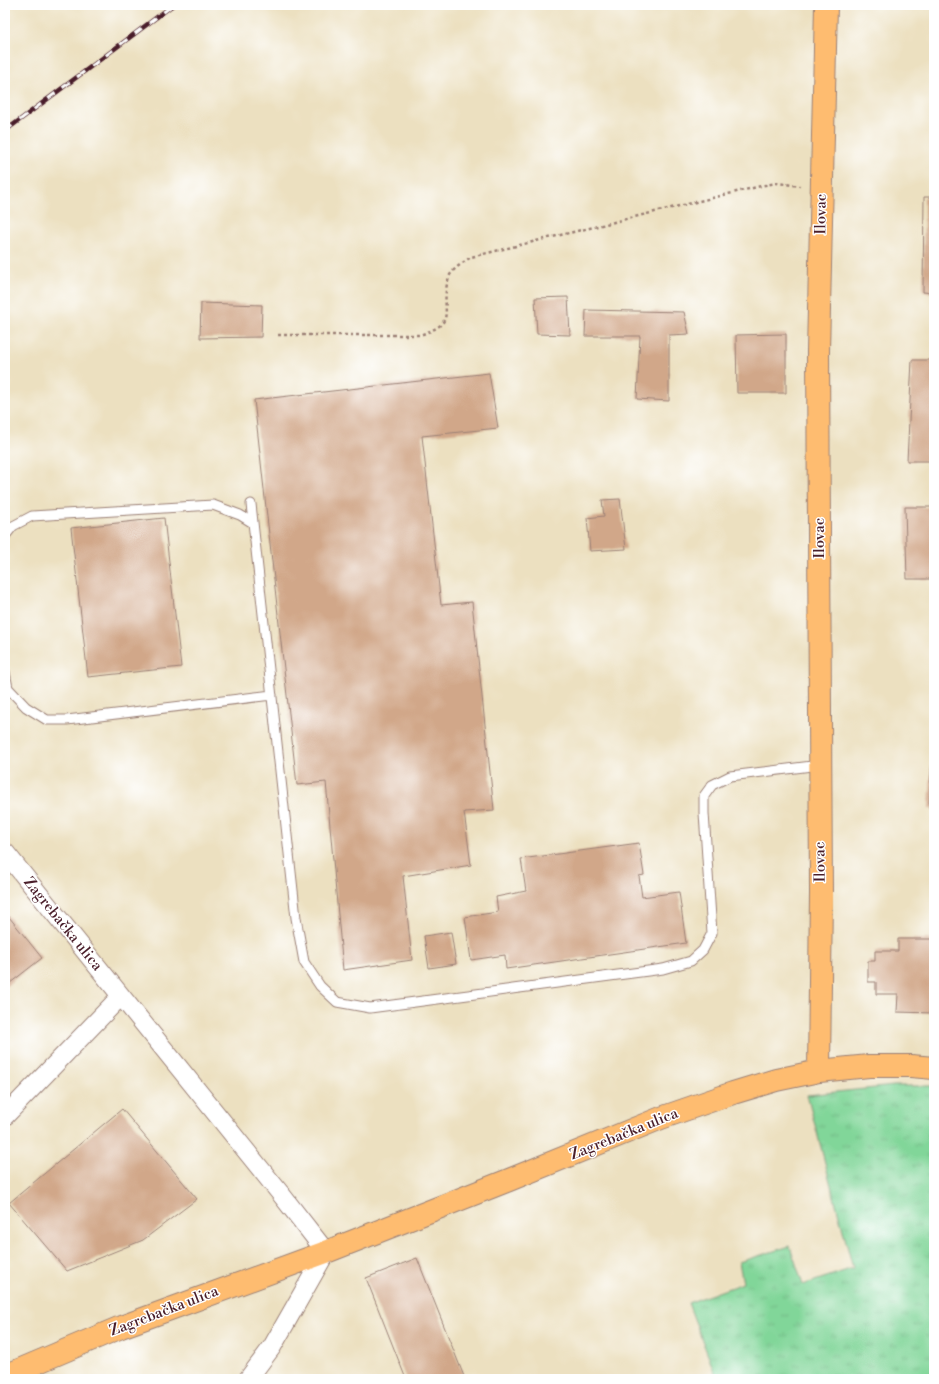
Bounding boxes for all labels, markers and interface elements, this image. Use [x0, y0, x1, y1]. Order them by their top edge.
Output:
street label: Ilovac [811, 193, 831, 235]
street label: Ilovac [810, 518, 829, 558]
street label: Ilovac [810, 841, 830, 883]
street label: Zagrebačka ulica [19, 873, 107, 975]
street label: Zagrebačka ulica [567, 1103, 681, 1164]
street label: Zagrebačka ulica [107, 1281, 222, 1341]

